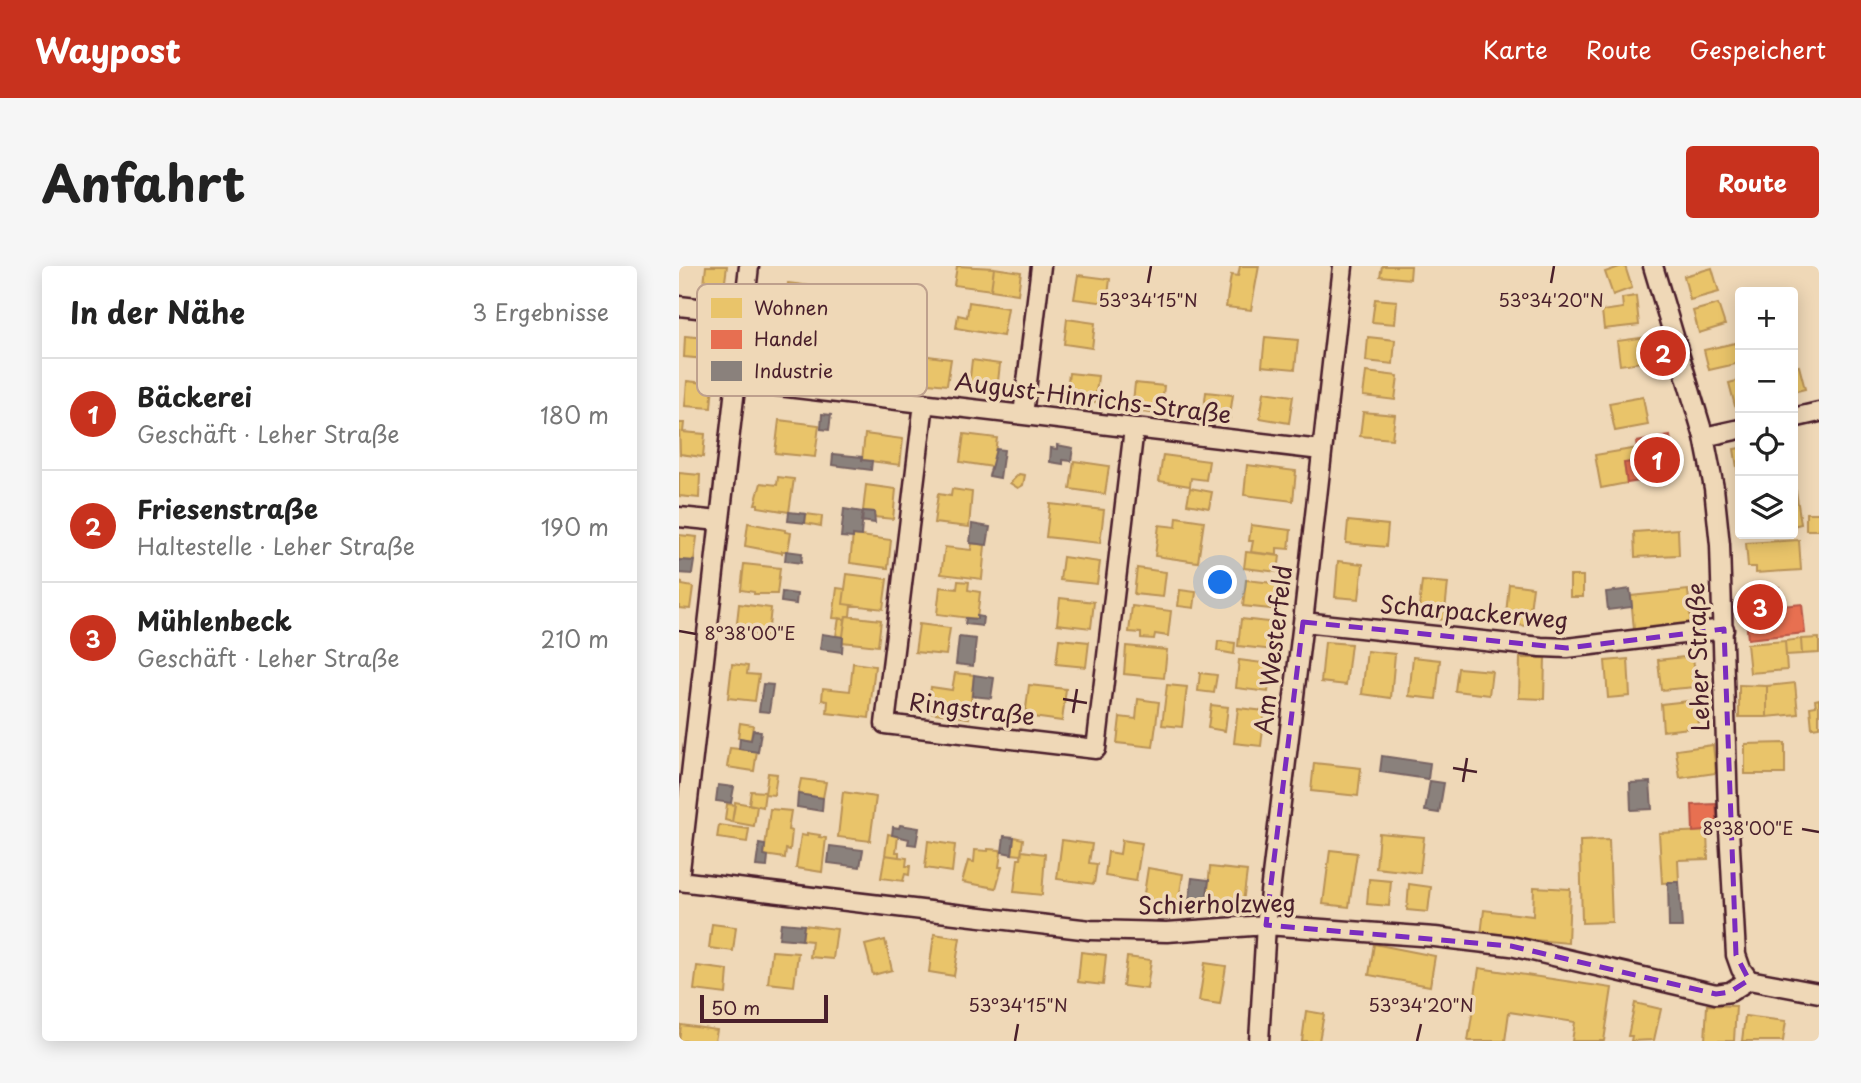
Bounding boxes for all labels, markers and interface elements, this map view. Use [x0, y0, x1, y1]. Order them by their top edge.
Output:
text: Waypost [35, 24, 181, 74]
text: Karte [1483, 31, 1548, 67]
text: Route [1586, 31, 1652, 67]
text: Gespeichert [1690, 31, 1826, 67]
text: Anfahrt [42, 145, 245, 219]
button: Route [1686, 146, 1819, 218]
legend [697, 284, 927, 396]
text: 53°34'15"N [1098, 286, 1198, 313]
text: 53°34'20"N [1498, 286, 1604, 313]
map controls [1735, 287, 1798, 539]
button: + [1735, 287, 1798, 350]
text: In der Nähe [70, 289, 245, 334]
text: Wohnen [754, 293, 828, 321]
text: 3 Ergebnisse [472, 294, 609, 329]
text: Handel [754, 324, 818, 352]
pin: 2 [1640, 327, 1686, 379]
button: − [1735, 350, 1798, 413]
text: Industrie [754, 356, 833, 384]
street label: August-Hinrichs-Straße [953, 362, 1234, 432]
text: Bäckerei [137, 377, 252, 416]
text: 1 [88, 397, 99, 432]
text: 180 m [540, 397, 609, 432]
button: locate [1735, 413, 1798, 476]
text: Geschäft · Leher Straße [137, 416, 400, 451]
pin: 1 [1634, 434, 1680, 486]
button: layers [1735, 476, 1798, 539]
text: Friesenstraße [137, 489, 318, 528]
text: 2 [85, 509, 101, 544]
text: 190 m [541, 509, 609, 544]
text: Haltestelle · Leher Straße [137, 528, 415, 563]
street label: Am Westerfeld [1244, 563, 1300, 736]
your location [1203, 565, 1237, 599]
pin: 3 [1737, 581, 1783, 633]
street label: Leher Straße [1676, 582, 1718, 732]
street label: Scharpackerweg [1378, 585, 1570, 637]
text: Mühlenbeck [137, 601, 292, 640]
text: 8°38'00"E [704, 619, 796, 646]
text: 3 [85, 621, 101, 656]
text: 210 m [541, 621, 609, 656]
text: Geschäft · Leher Straße [137, 640, 400, 675]
street label: Ringstraße [907, 682, 1037, 734]
text: 8°38'00"E [1702, 814, 1794, 841]
street label: Schierholzweg [1138, 884, 1296, 922]
text: 53°34'15"N [968, 991, 1068, 1018]
text: 53°34'20"N [1368, 991, 1474, 1018]
scale bar [700, 992, 828, 1024]
text: 50 m [711, 993, 760, 1021]

